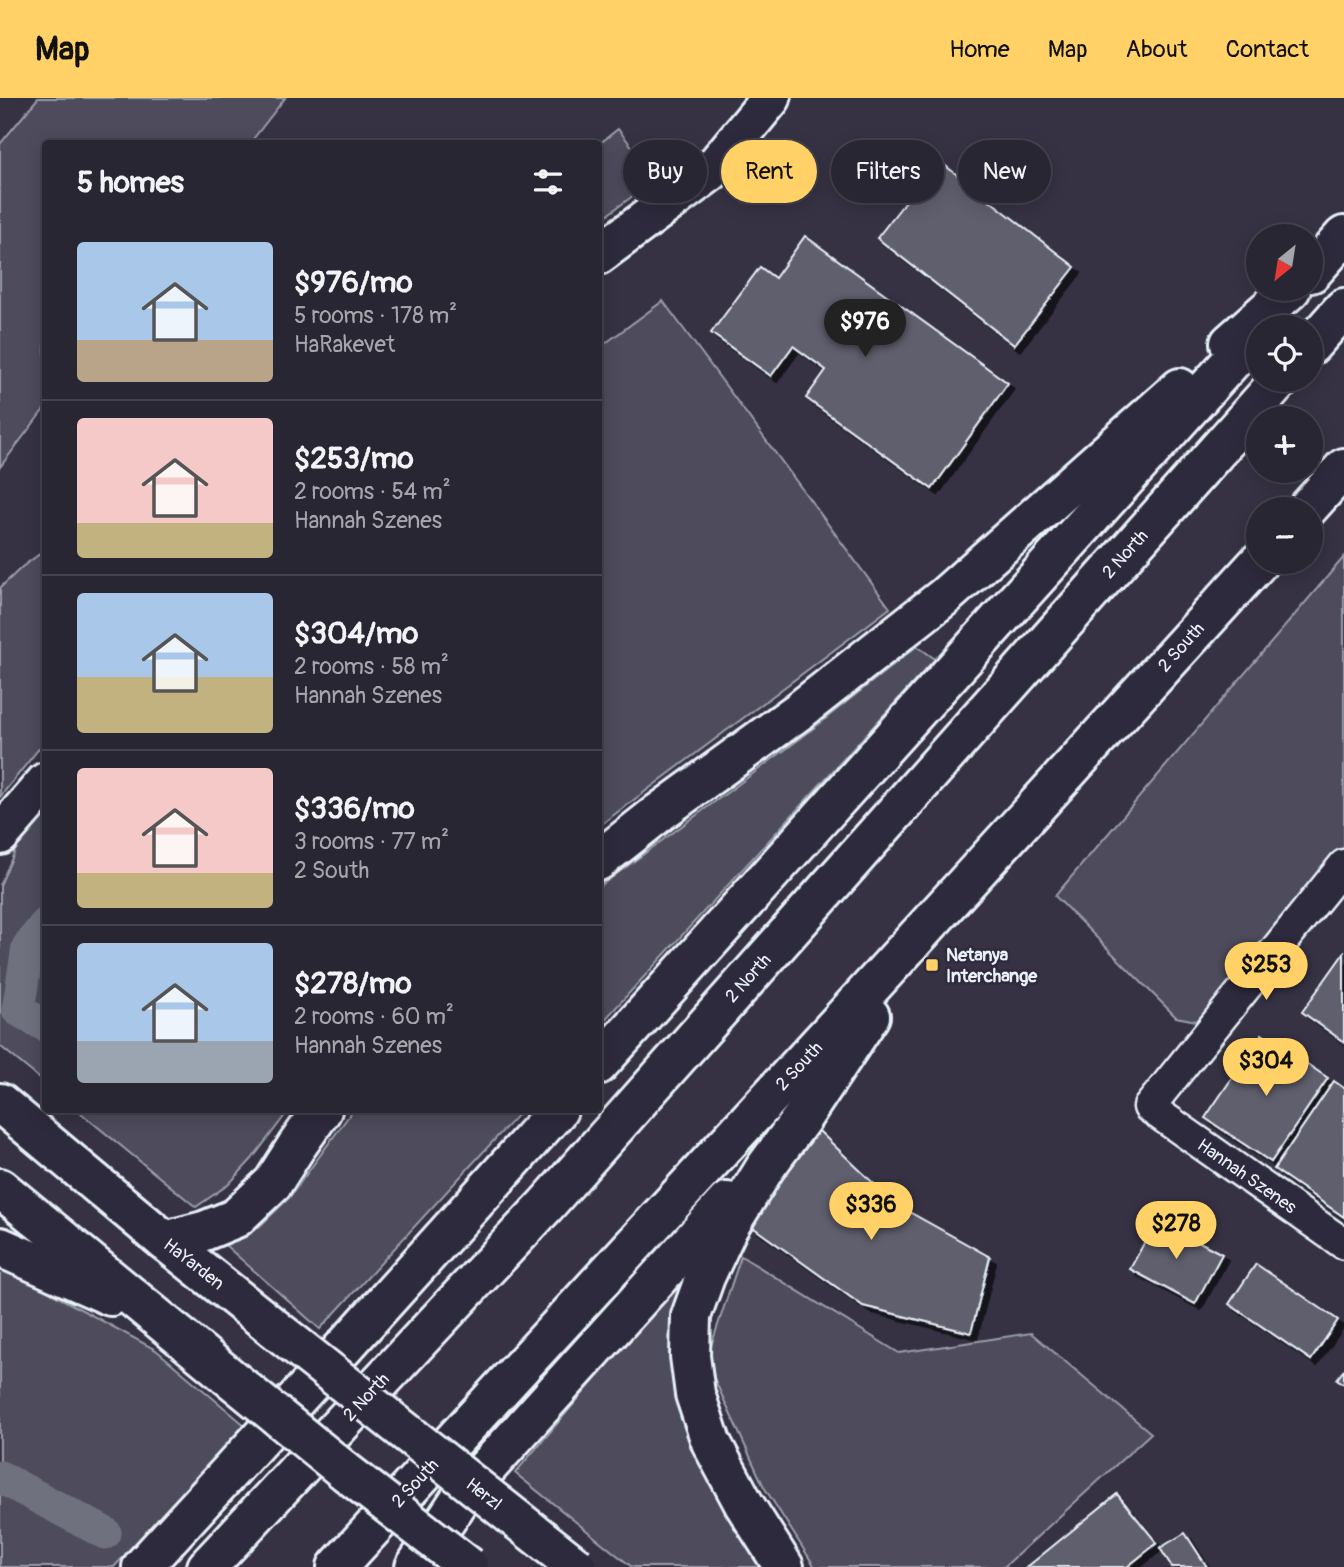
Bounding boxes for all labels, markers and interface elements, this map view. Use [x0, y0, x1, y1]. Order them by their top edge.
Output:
text: Map [35, 29, 90, 70]
text: Home [949, 35, 1010, 64]
text: Map [1048, 35, 1088, 64]
text: About [1126, 35, 1188, 64]
text: Contact [1226, 35, 1309, 64]
chip: Buy [623, 140, 707, 203]
chip: Rent [721, 140, 817, 203]
chip: Filters [831, 140, 944, 203]
chip: New [958, 140, 1051, 203]
icon: filters [529, 163, 567, 201]
text: 5 homes [77, 164, 184, 201]
north arrow [1246, 224, 1323, 301]
map controls [1246, 224, 1323, 574]
text: $976/mo [294, 264, 413, 301]
icon: home [133, 270, 217, 354]
pin: $976 [824, 300, 906, 359]
text: 5 rooms · 178 m² [294, 301, 457, 330]
text: $976 [840, 307, 890, 336]
button: locate [1246, 315, 1323, 392]
text: HaRakevet [294, 330, 395, 359]
button: + [1246, 406, 1323, 483]
text: $253/mo [294, 440, 414, 477]
icon: home [133, 446, 217, 530]
text: 2 rooms · 54 m² [294, 477, 451, 506]
button: − [1246, 497, 1323, 574]
text: Hannah Szenes [294, 506, 442, 535]
street label: 2 North [1097, 525, 1153, 584]
text: $304/mo [294, 615, 418, 652]
street label: 2 South [1153, 618, 1210, 677]
icon: home [133, 621, 217, 705]
text: 2 rooms · 58 m² [294, 652, 449, 681]
text: Hannah Szenes [294, 681, 442, 710]
text: $336/mo [294, 790, 415, 827]
icon: home [133, 796, 217, 880]
text: 3 rooms · 77 m² [294, 827, 449, 856]
text: 2 South [294, 856, 369, 885]
pin: $253 [1225, 942, 1307, 1002]
place label: Netanya Interchange [946, 944, 1038, 988]
street label: 2 North [720, 949, 776, 1008]
text: $253 [1241, 950, 1291, 979]
marker: Netanya Interchange [924, 957, 940, 973]
text: $278/mo [294, 965, 412, 1002]
icon: home [133, 971, 217, 1055]
text: 2 rooms · 60 m² [294, 1002, 454, 1031]
text: Hannah Szenes [294, 1031, 442, 1060]
street label: 2 South [771, 1037, 828, 1096]
pin: $304 [1225, 1038, 1307, 1098]
text: $304 [1239, 1046, 1293, 1075]
street label: Hannah Szenes [1193, 1134, 1301, 1219]
pin: $336 [830, 1182, 912, 1242]
text: $336 [845, 1190, 897, 1219]
pin: $278 [1135, 1202, 1217, 1261]
text: $278 [1151, 1209, 1201, 1238]
street label: HaYarden [159, 1233, 229, 1295]
street label: 2 North [338, 1368, 395, 1426]
street label: 2 South [387, 1454, 444, 1513]
street label: Herzl [461, 1473, 506, 1516]

